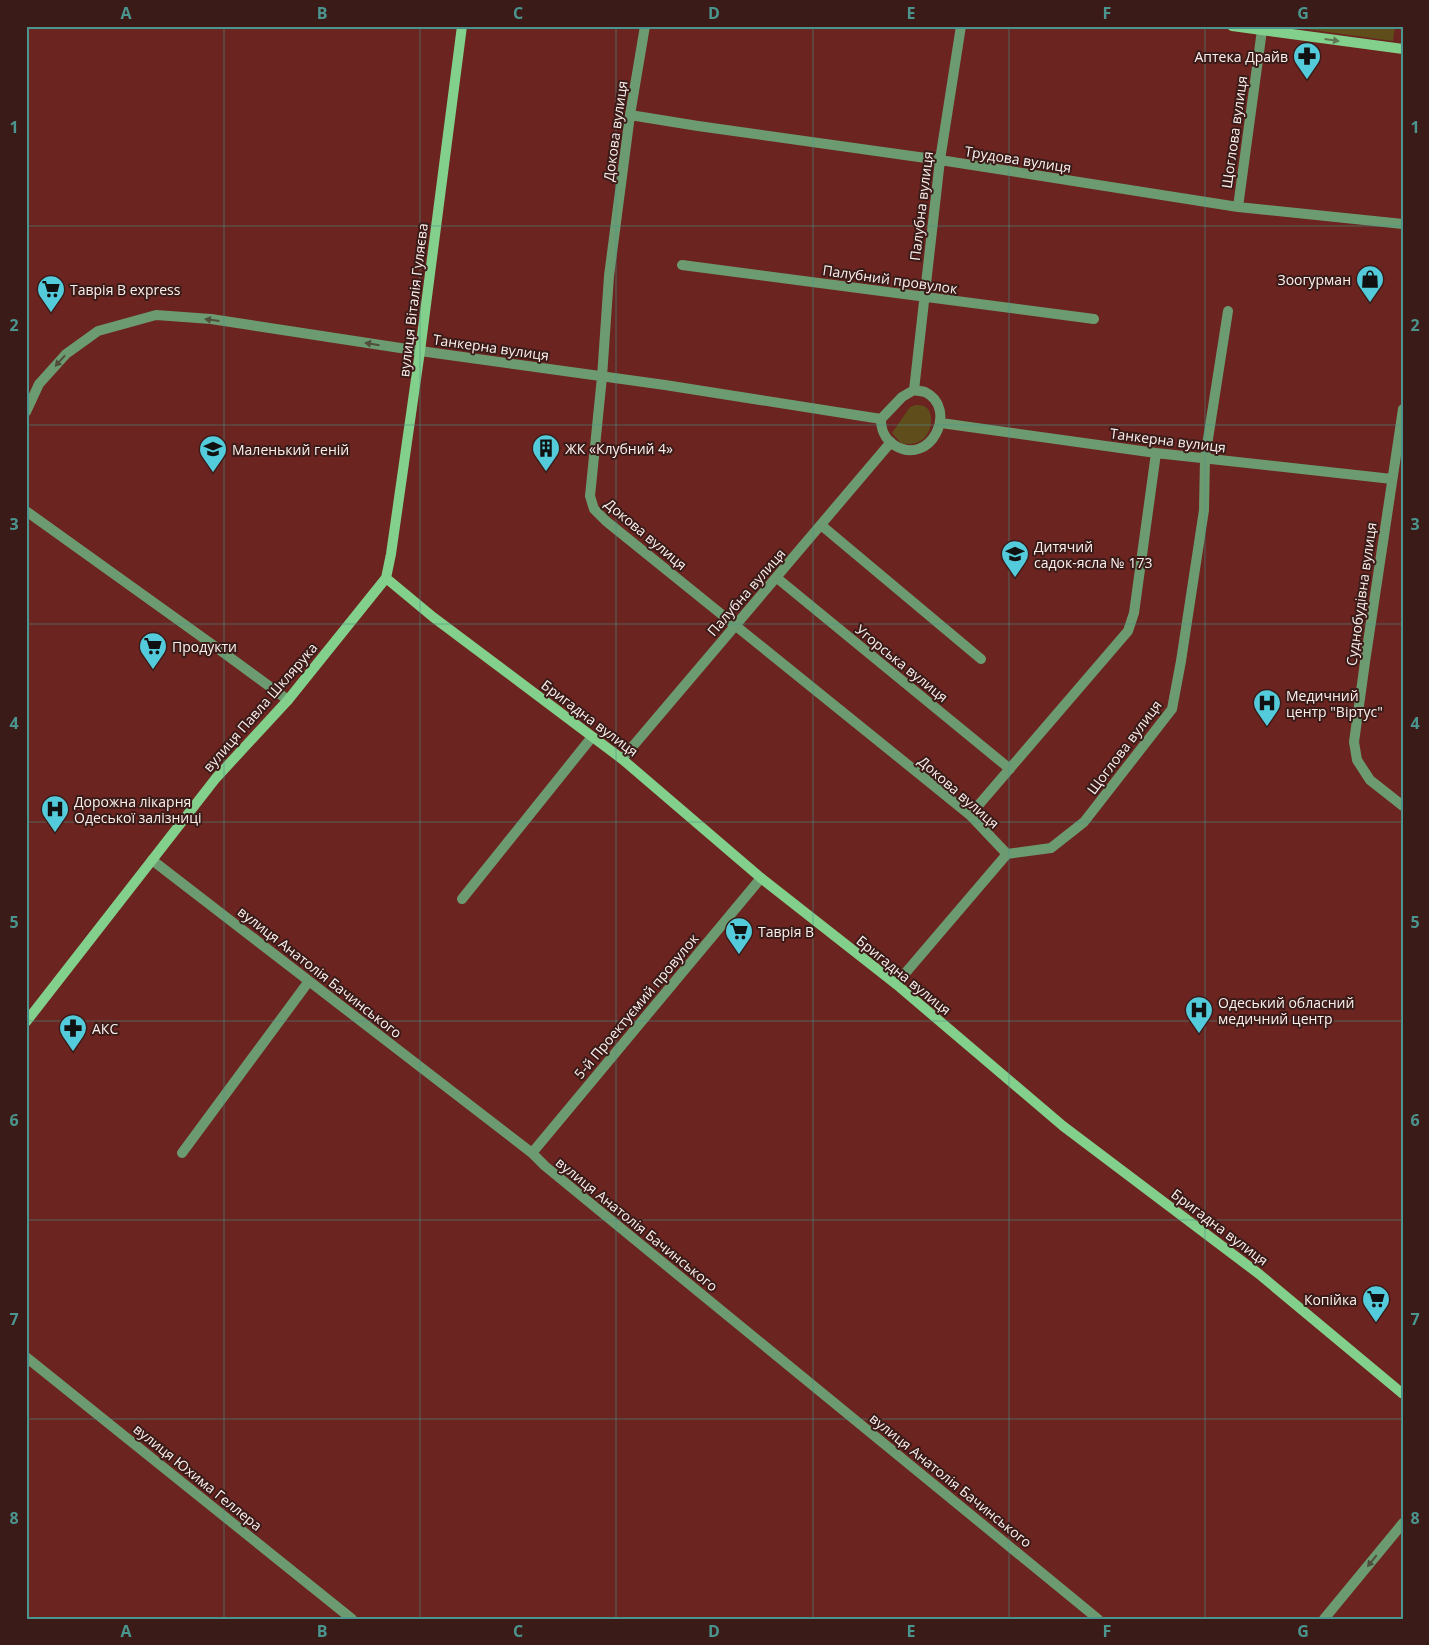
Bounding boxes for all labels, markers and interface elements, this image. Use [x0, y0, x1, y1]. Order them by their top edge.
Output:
text: A [120, 2, 132, 24]
text: B [317, 2, 327, 24]
text: C [513, 2, 523, 24]
text: D [708, 2, 720, 24]
text: E [907, 2, 916, 24]
text: F [1103, 2, 1111, 24]
text: G [1297, 2, 1309, 24]
one-way arrow [1325, 36, 1341, 44]
pharmacy icon: Аптека Драйв [1292, 41, 1322, 80]
place label: Аптека Драйв [1195, 47, 1288, 66]
street label: Щоглова вулиця [1217, 75, 1251, 189]
street label: Докова вулиця [599, 79, 631, 183]
text: 1 [9, 116, 19, 138]
text: 1 [1410, 116, 1420, 138]
street label: Трудова вулиця [963, 141, 1073, 177]
street label: Палубна вулиця [905, 150, 937, 262]
street label: вулиця Віталія Гуляєва [394, 222, 432, 378]
street label: Палубний провулок [821, 260, 959, 298]
shop icon: Зоогурман [1355, 264, 1385, 303]
place label: Зоогурман [1277, 270, 1351, 289]
supermarket icon: Таврія В express [36, 274, 66, 313]
place label: Таврія В express [70, 280, 181, 299]
text: 2 [9, 314, 19, 336]
text: 2 [1410, 314, 1420, 336]
one-way arrow [203, 316, 219, 324]
street label: Танкерна вулиця [432, 329, 550, 365]
one-way arrow [364, 339, 380, 347]
one-way arrow [54, 354, 65, 367]
street label: Танкерна вулиця [1109, 423, 1227, 457]
building icon: ЖК «Клубний 4» [531, 433, 561, 472]
school or university icon: Маленький геній [198, 434, 228, 473]
place label: ЖК «Клубний 4» [565, 439, 673, 458]
place label: Маленький геній [232, 440, 349, 459]
street label: Докова вулиця [601, 494, 691, 574]
text: 3 [9, 513, 19, 535]
text: 3 [1410, 513, 1420, 535]
street label: Суднобудівна вулиця [1342, 521, 1380, 667]
place label: Дитячий садок-ясла № 173 [1034, 537, 1153, 572]
school or university icon: Дитячий садок-ясла № 173 [1000, 539, 1030, 578]
street label: Палубна вулиця [703, 544, 789, 640]
street label: Угорська вулиця [852, 620, 952, 706]
supermarket icon: Продукти [138, 631, 168, 670]
place label: Продукти [172, 637, 237, 656]
street label: вулиця Павла Шклярука [199, 638, 321, 776]
street label: Бригадна вулиця [538, 675, 642, 761]
place label: Медичний центр "Віртус" [1286, 686, 1383, 721]
hospital icon: Медичний центр "Віртус" [1252, 688, 1282, 727]
street label: Щоглова вулиця [1082, 696, 1166, 798]
text: 4 [9, 712, 19, 734]
text: 4 [1410, 712, 1420, 734]
street label: Докова вулиця [914, 752, 1004, 832]
place label: Дорожна лікарня Одеської залізниці [74, 792, 202, 827]
hospital icon: Дорожна лікарня Одеської залізниці [40, 794, 70, 833]
street label: вулиця Анатолія Бачинського [234, 902, 406, 1042]
text: 5 [9, 911, 19, 933]
text: 5 [1410, 911, 1420, 933]
supermarket icon: Таврія В [724, 916, 754, 955]
place label: Таврія В [758, 922, 814, 941]
street label: 5-й Проектуємий провулок [570, 929, 703, 1083]
street label: Бригадна вулиця [853, 931, 955, 1019]
place label: Одеський обласний медичний центр [1218, 993, 1354, 1028]
hospital icon: Одеський обласний медичний центр [1184, 995, 1214, 1034]
pharmacy icon: АКС [58, 1013, 88, 1052]
place label: АКС [92, 1019, 118, 1038]
text: 6 [9, 1109, 19, 1131]
text: 6 [1410, 1109, 1420, 1131]
street label: вулиця Анатолія Бачинського [552, 1153, 722, 1295]
street label: Бригадна вулиця [1168, 1184, 1272, 1270]
supermarket icon: Копійка [1361, 1284, 1391, 1323]
place label: Копійка [1304, 1290, 1357, 1309]
text: 7 [9, 1308, 19, 1330]
text: 7 [1410, 1308, 1420, 1330]
street label: вулиця Анатолія Бачинського [866, 1409, 1036, 1551]
street label: вулиця Юхима Геллера [130, 1419, 266, 1535]
text: 8 [9, 1507, 19, 1529]
text: 8 [1410, 1507, 1420, 1529]
one-way arrow [1366, 1554, 1377, 1567]
text: A [120, 1620, 132, 1642]
text: B [317, 1620, 327, 1642]
text: C [513, 1620, 523, 1642]
text: D [708, 1620, 720, 1642]
text: E [907, 1620, 916, 1642]
text: F [1103, 1620, 1111, 1642]
text: G [1297, 1620, 1309, 1642]

